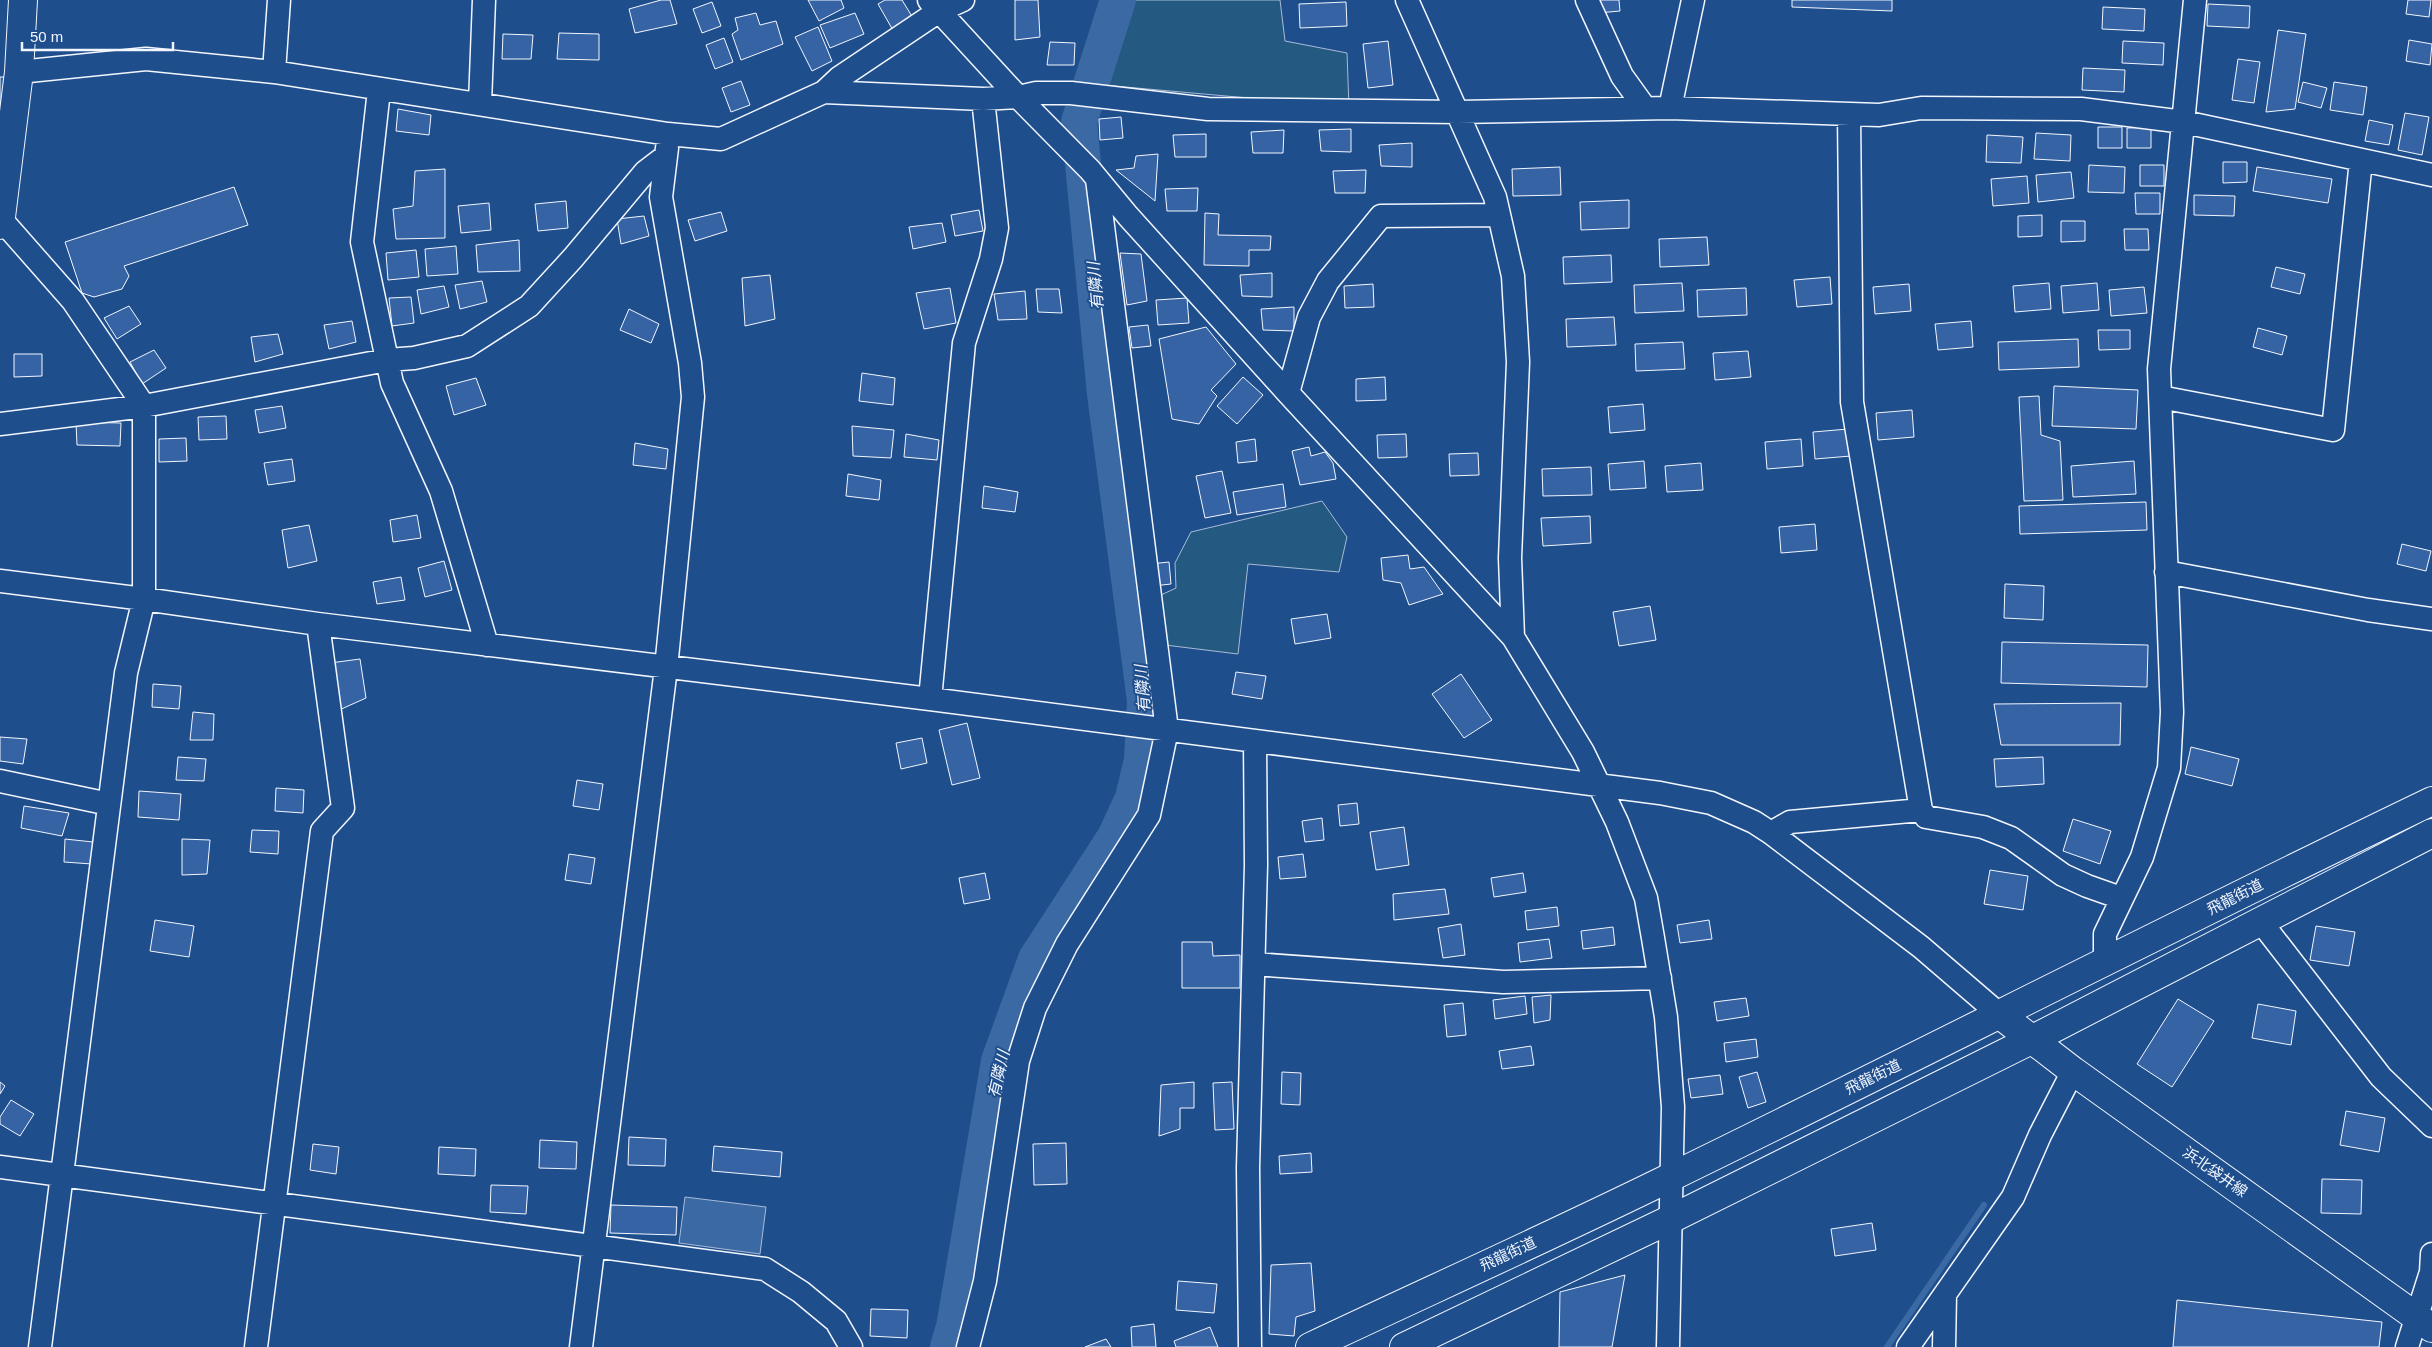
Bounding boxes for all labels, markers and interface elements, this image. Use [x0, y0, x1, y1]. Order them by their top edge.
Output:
scale bar [22, 20, 174, 52]
text: 50 m [30, 28, 63, 45]
water label: 有隣川 [1085, 259, 1106, 311]
water label: 有隣川 [1132, 662, 1153, 714]
street label: 飛龍街道 [2204, 875, 2265, 918]
water label: 有隣川 [985, 1047, 1013, 1099]
street label: 飛龍街道 [1842, 1056, 1903, 1097]
street label: 浜北袋井線 [2180, 1143, 2251, 1200]
street label: 飛龍街道 [1477, 1233, 1539, 1274]

